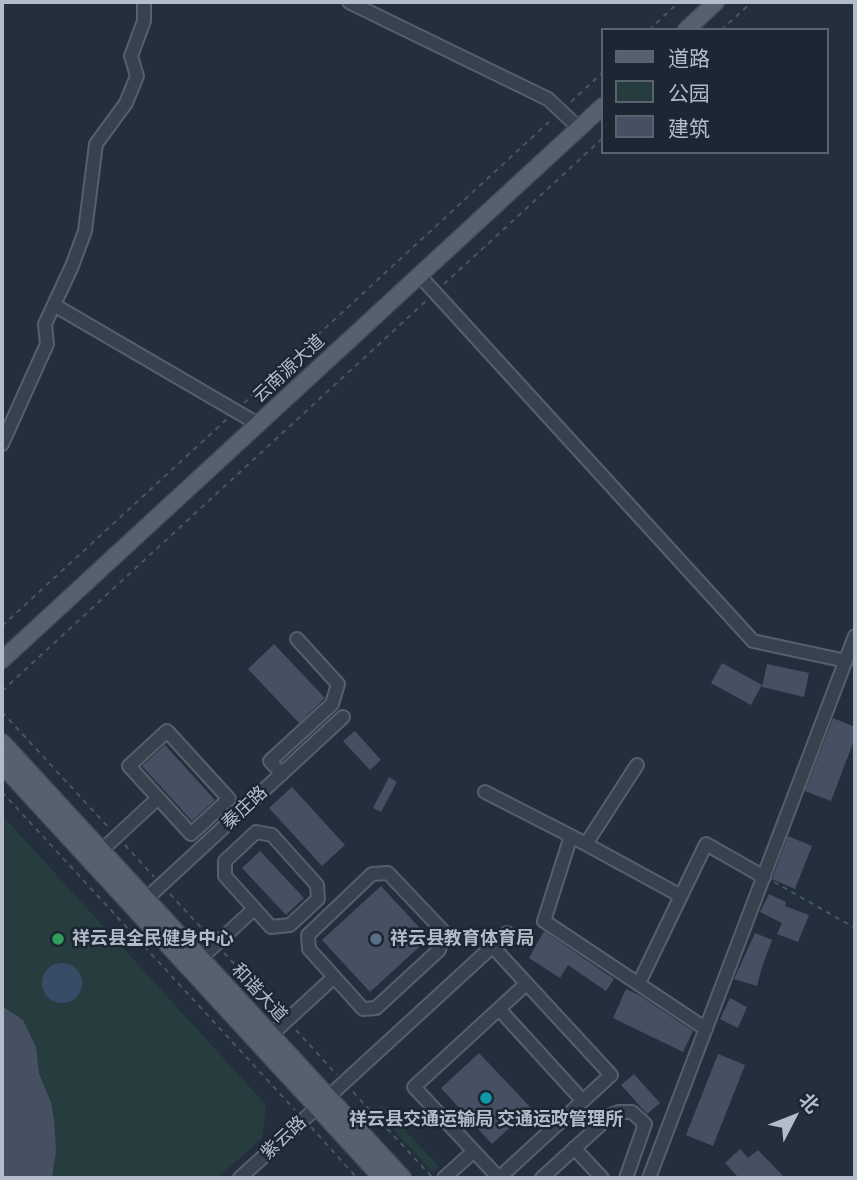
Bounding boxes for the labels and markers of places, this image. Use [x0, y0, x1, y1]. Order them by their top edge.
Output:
place label: 祥云县全民健身中心 [72, 928, 234, 950]
place label: 祥云县教育体育局 [390, 928, 534, 950]
marker: 祥云县全民健身中心 [50, 931, 66, 947]
marker: 祥云县教育体育局 [368, 931, 384, 947]
marker: 祥云县交通运输局 交通运政管理所 [478, 1090, 494, 1106]
place label: 祥云县交通运输局 交通运政管理所 [349, 1109, 623, 1131]

